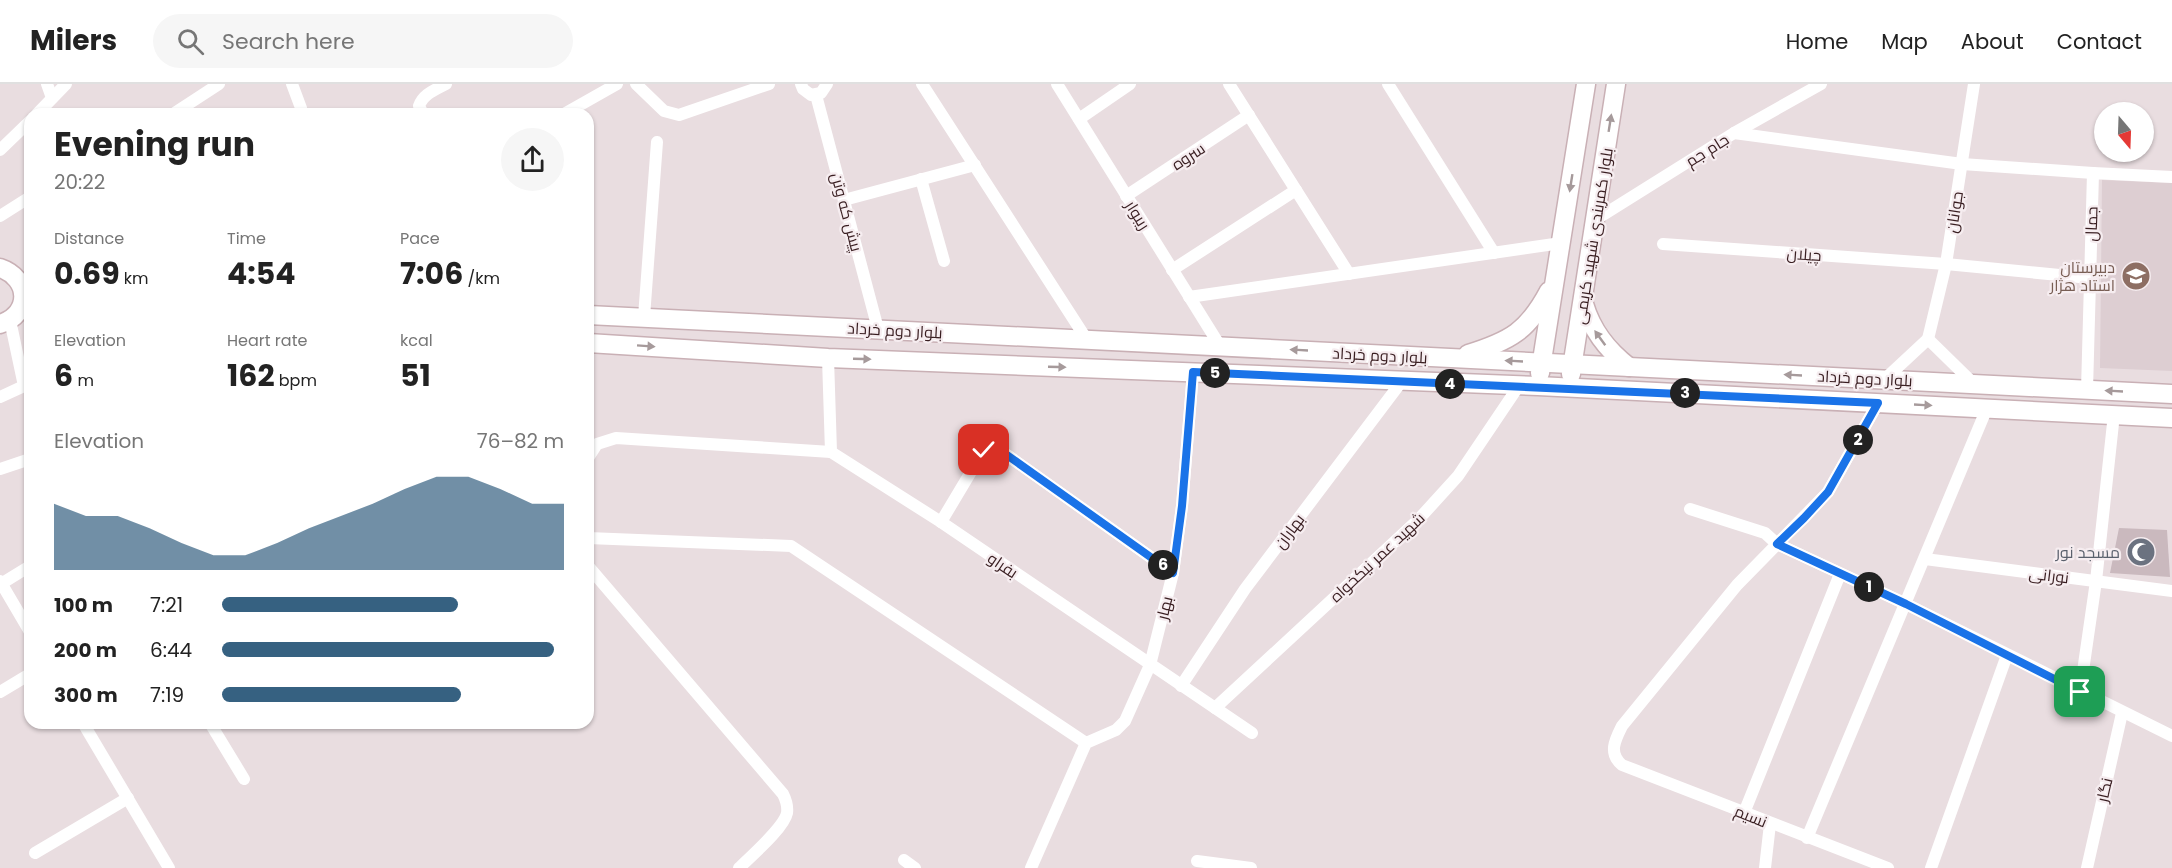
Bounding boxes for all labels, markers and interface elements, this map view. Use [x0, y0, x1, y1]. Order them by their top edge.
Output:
search box [153, 14, 573, 68]
text: Milers [30, 21, 117, 60]
icon: search [174, 25, 207, 58]
text: Search here [222, 26, 355, 57]
text: Home [1786, 27, 1848, 56]
text: Map [1881, 27, 1928, 56]
text: About [1961, 27, 2024, 56]
text: Contact [2057, 27, 2142, 56]
north arrow [2094, 102, 2154, 162]
map controls [2094, 102, 2154, 162]
one-way arrow [1606, 113, 1615, 132]
text: Evening run [54, 121, 255, 168]
button: share [501, 128, 564, 191]
street label: جام جم [1681, 128, 1733, 173]
street label: سروه [1167, 137, 1210, 176]
street label: بلوار کمربندی شهید کریمی [1568, 146, 1619, 326]
text: 20:22 [54, 168, 105, 196]
street label: پیش که وتن [825, 170, 868, 255]
one-way arrow [1566, 174, 1575, 193]
street label: جوانان [1940, 189, 1969, 235]
street label: ریبوار [1119, 195, 1156, 234]
street label: جمال [2079, 206, 2104, 242]
text: Distance [54, 227, 124, 250]
text: Time [227, 227, 266, 250]
text: Pace [400, 227, 440, 250]
street label: چیلان [1786, 242, 1822, 267]
text: 0.69 [54, 252, 120, 295]
text: 4:54 [227, 252, 296, 295]
text: 7:06 [400, 252, 463, 295]
place label: دبیرستان استاد هژار [2049, 256, 2115, 297]
school or university icon: دبیرستان استاد هژار [2120, 260, 2152, 292]
text: km [120, 267, 149, 290]
text: /km [463, 267, 500, 290]
street label: بلوار دوم خرداد [847, 317, 943, 344]
text: Elevation [54, 329, 126, 352]
text: Heart rate [227, 329, 307, 352]
text: kcal [400, 329, 433, 352]
one-way arrow [1594, 330, 1606, 346]
one-way arrow [637, 342, 656, 351]
street label: بلوار دوم خرداد [1332, 342, 1428, 369]
one-way arrow [1289, 346, 1308, 355]
text: 6 [54, 354, 73, 397]
text: 162 [227, 354, 275, 397]
text: 51 [400, 354, 431, 397]
one-way arrow [853, 355, 872, 364]
one-way arrow [1505, 357, 1524, 366]
pin: 5 [1200, 358, 1230, 388]
text: 5 [1210, 361, 1220, 384]
one-way arrow [1047, 362, 1066, 371]
street label: بلوار دوم خرداد [1817, 365, 1913, 392]
text: m [73, 369, 94, 392]
text: bpm [275, 369, 317, 392]
pin: 4 [1435, 369, 1465, 399]
one-way arrow [1783, 370, 1802, 379]
text: 4 [1445, 372, 1455, 395]
pin: 3 [1670, 378, 1700, 408]
text: 3 [1680, 381, 1690, 404]
one-way arrow [2104, 387, 2123, 396]
one-way arrow [1913, 400, 1932, 409]
pin [958, 424, 1009, 475]
pin: 2 [1843, 425, 1873, 455]
text: Elevation [54, 427, 144, 455]
text: 76–82 m [477, 427, 564, 455]
text: 2 [1853, 428, 1863, 451]
icon: check [967, 433, 1000, 466]
street label: شهید عمر نیکخواه [1325, 507, 1430, 608]
street label: بهاران [1269, 509, 1310, 554]
mosque icon: مسجد نور [2125, 536, 2157, 568]
place label: مسجد نور [2055, 541, 2120, 564]
street label: بفراو [983, 547, 1023, 584]
pin: 6 [1148, 550, 1178, 580]
text: 6 [1158, 553, 1168, 576]
street label: نورانی [2027, 562, 2070, 589]
pin: 1 [1854, 572, 1884, 602]
text: 1 [1866, 575, 1872, 598]
text: 100 m [54, 591, 113, 619]
text: 7:21 [150, 591, 183, 619]
street label: بهار [1150, 594, 1179, 623]
text: 200 m [54, 636, 117, 664]
text: 6:44 [150, 636, 192, 664]
pin [2054, 666, 2105, 717]
icon: arrive [2063, 675, 2096, 708]
text: 300 m [54, 681, 118, 709]
text: 7:19 [150, 681, 184, 709]
street label: نگار [2090, 776, 2118, 806]
street label: نسیم [1731, 800, 1771, 833]

